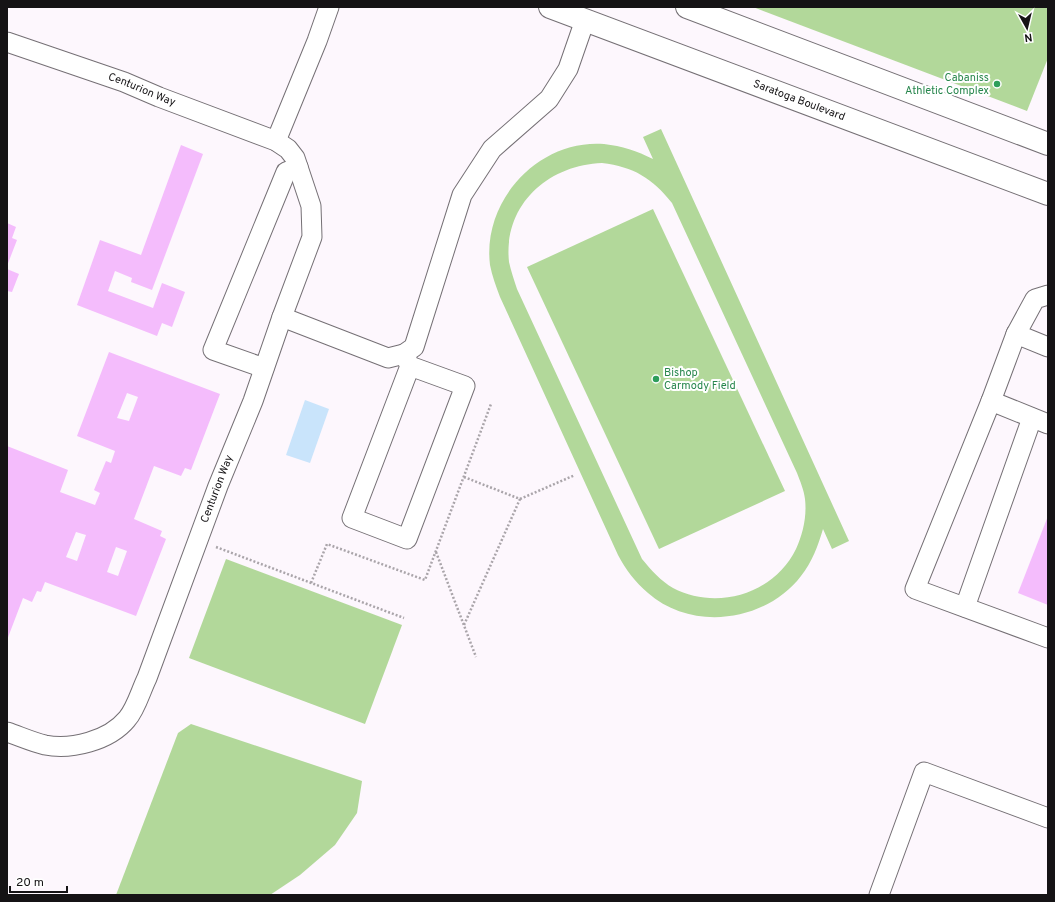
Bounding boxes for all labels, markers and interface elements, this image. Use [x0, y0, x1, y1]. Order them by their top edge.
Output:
north arrow [1007, 8, 1047, 48]
text: N [1023, 29, 1033, 44]
street label: Centurion Way [106, 70, 178, 110]
place label: Cabaniss Athletic Complex [905, 71, 989, 98]
street label: Saratoga Boulevard [751, 77, 847, 124]
marker: Cabaniss Athletic Complex [992, 79, 1002, 89]
place label: Bishop Carmody Field [664, 366, 736, 393]
marker: Bishop Carmody Field [651, 374, 661, 384]
street label: Centurion Way [198, 453, 236, 525]
scale bar [10, 868, 67, 894]
text: 20 m [16, 875, 44, 891]

